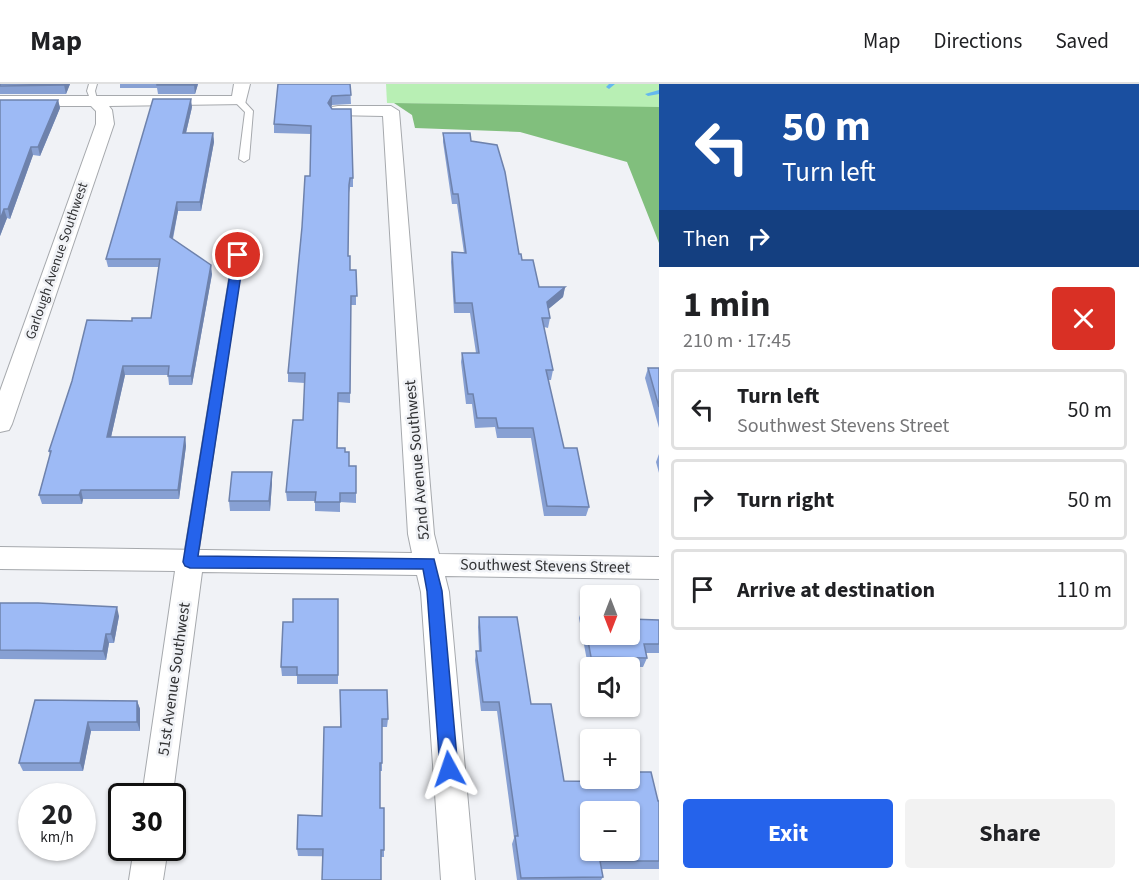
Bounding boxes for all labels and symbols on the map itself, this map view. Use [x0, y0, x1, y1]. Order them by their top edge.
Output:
street label: Garlough Avenue Southwest [21, 179, 93, 342]
pin [212, 229, 263, 280]
street label: 52nd Avenue Southwest [399, 379, 435, 541]
street label: Southwest Stevens Street [460, 554, 631, 578]
north arrow [580, 585, 640, 645]
street label: 51st Avenue Southwest [152, 600, 196, 757]
position arrow [417, 737, 481, 801]
speed limit sign: 30 [108, 783, 186, 861]

